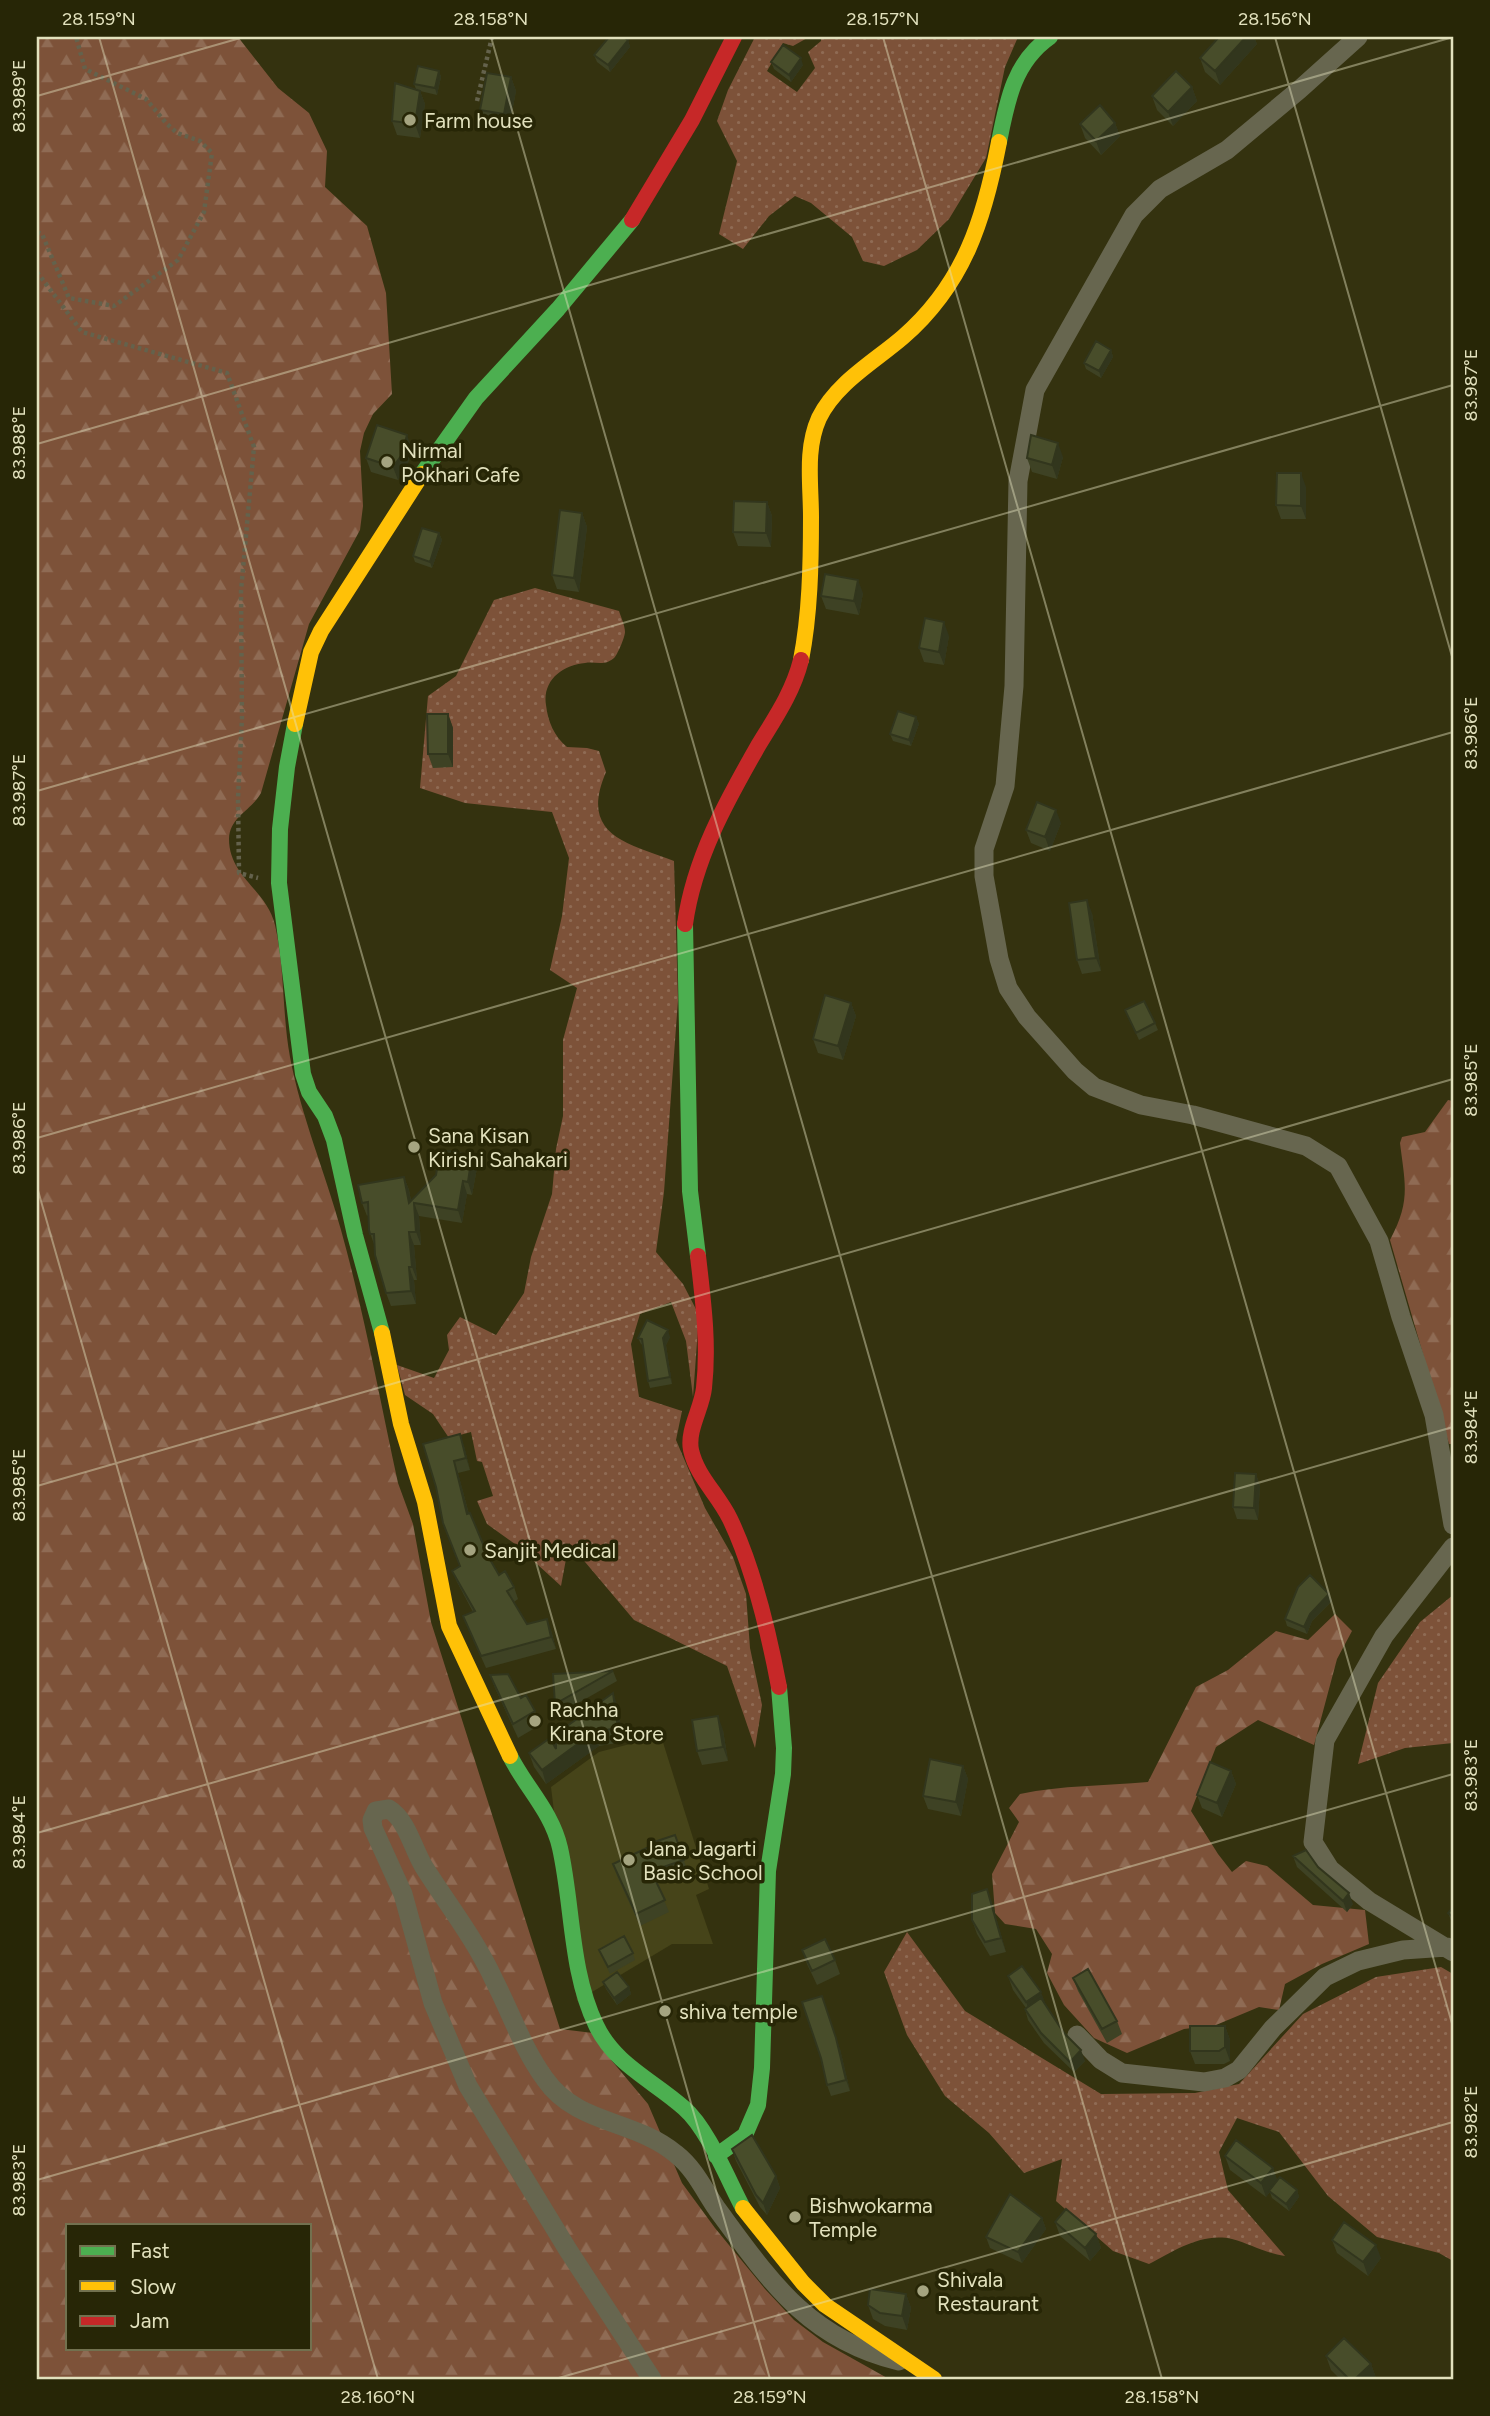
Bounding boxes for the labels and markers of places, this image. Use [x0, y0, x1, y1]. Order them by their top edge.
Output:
place label: Farm house [424, 108, 533, 133]
marker: Farm house [402, 112, 418, 128]
place label: Nirmal Pokhari Cafe [401, 438, 520, 487]
marker: Nirmal Pokhari Cafe [379, 454, 395, 470]
place label: Sana Kisan Kirishi Sahakari [428, 1123, 568, 1172]
marker: Sana Kisan Kirishi Sahakari [406, 1139, 422, 1155]
place label: Sanjit Medical [484, 1538, 616, 1563]
marker: Sanjit Medical [462, 1542, 478, 1558]
place label: Rachha Kirana Store [549, 1697, 664, 1746]
marker: Rachha Kirana Store [527, 1713, 543, 1729]
place label: Jana Jagarti Basic School [643, 1836, 763, 1885]
marker: Jana Jagarti Basic School [621, 1852, 637, 1868]
place label: shiva temple [679, 1999, 798, 2024]
marker: shiva temple [657, 2003, 673, 2019]
place label: Bishwokarma Temple [809, 2193, 933, 2242]
marker: Bishwokarma Temple [787, 2209, 803, 2225]
place label: Shivala Restaurant [937, 2267, 1039, 2316]
marker: Shivala Restaurant [915, 2283, 931, 2299]

